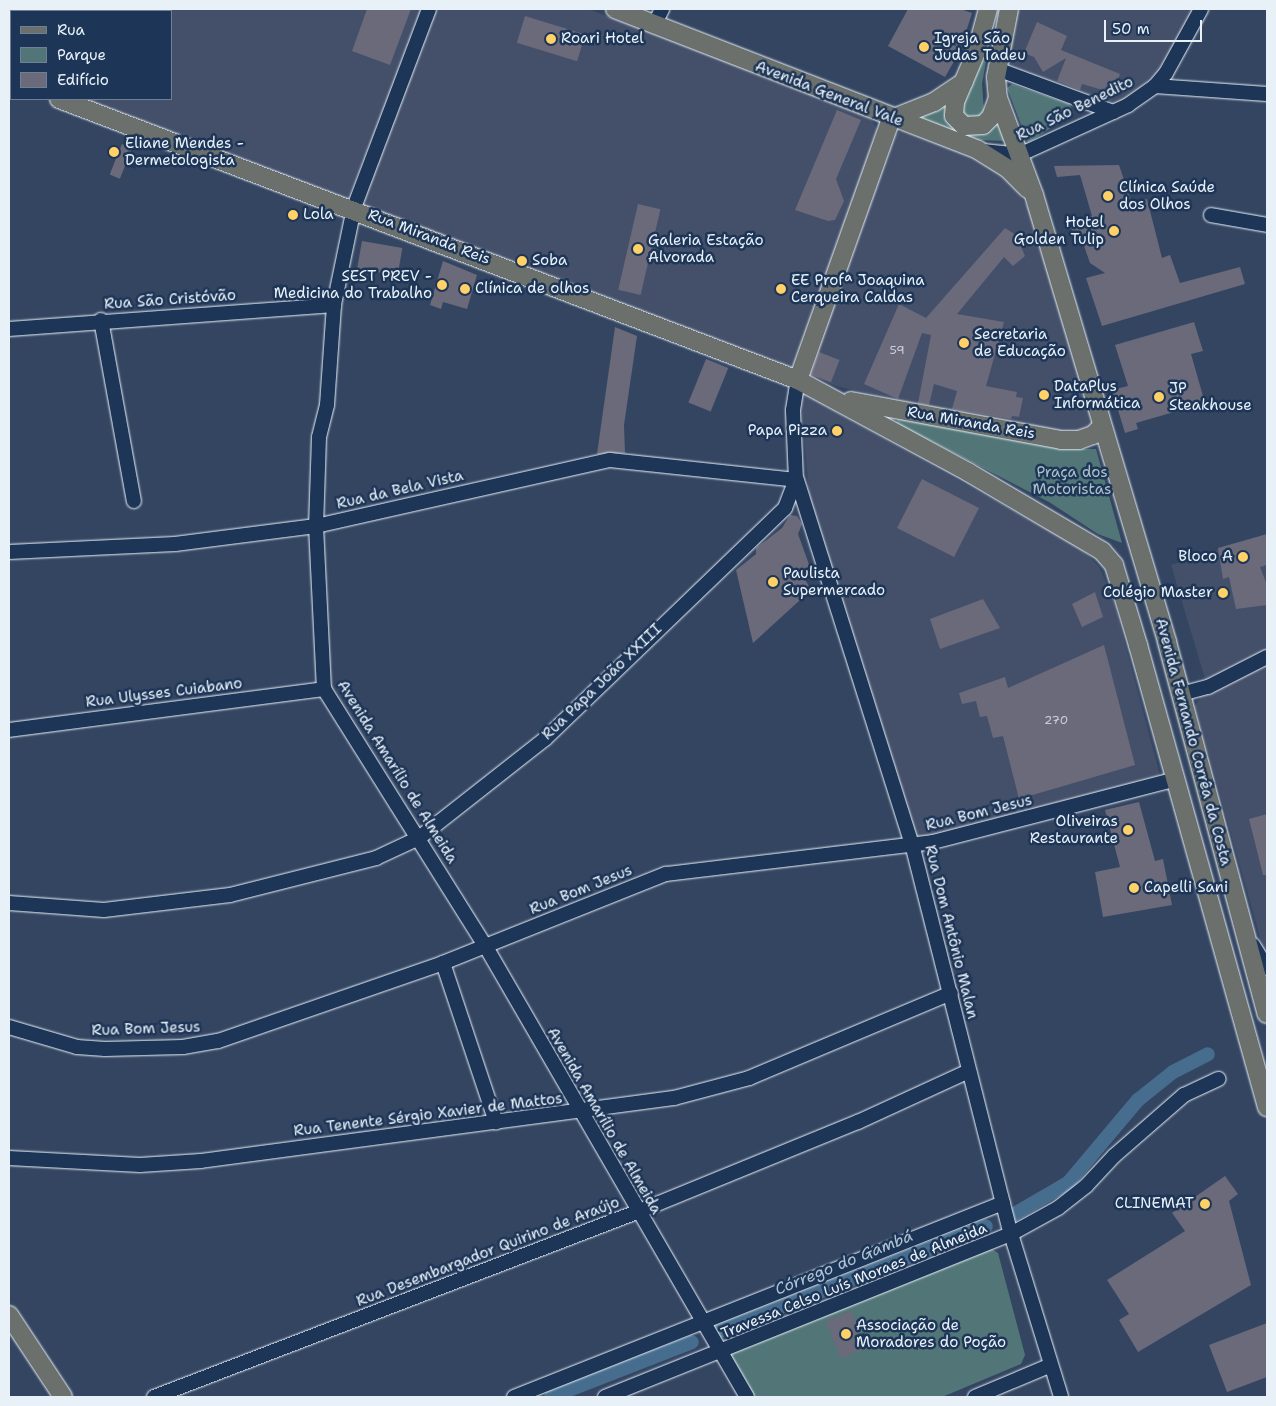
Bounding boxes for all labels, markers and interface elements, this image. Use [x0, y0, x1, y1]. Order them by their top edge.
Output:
legend [10, 10, 172, 100]
scale bar [1106, 10, 1204, 42]
text: 50 m [1112, 19, 1150, 39]
text: Rua [57, 20, 85, 40]
place label: Igreja São Judas Tadeu [934, 29, 1026, 64]
place label: Roari Hotel [561, 30, 644, 48]
marker: Roari Hotel [545, 33, 557, 45]
marker: Igreja São Judas Tadeu [918, 41, 930, 53]
text: Parque [57, 45, 106, 65]
street label: Avenida General Vale [753, 57, 905, 131]
text: Edifício [57, 70, 109, 90]
street label: Rua São Benedito [1014, 73, 1136, 145]
place label: Eliane Mendes - Dermetologista [125, 134, 244, 169]
marker: Eliane Mendes - Dermetologista [107, 145, 121, 159]
place label: Clínica Saúde dos Olhos [1119, 178, 1215, 213]
marker: Clínica Saúde dos Olhos [1101, 189, 1115, 203]
street label: Rua Miranda Reis [365, 205, 493, 269]
place label: Lola [303, 206, 334, 224]
marker: Lola [287, 209, 299, 221]
place label: Hotel Golden Tulip [1014, 213, 1104, 248]
marker: Hotel Golden Tulip [1108, 225, 1120, 237]
place label: Galeria Estação Alvorada [648, 231, 763, 266]
marker: Galeria Estação Alvorada [632, 243, 644, 255]
place label: Soba [532, 252, 567, 270]
marker: Soba [516, 255, 528, 267]
place label: SEST PREV - Medicina do Trabalho [274, 267, 432, 302]
place label: EE Profª Joaquina Cerqueira Caldas [791, 271, 925, 306]
marker: SEST PREV - Medicina do Trabalho [436, 279, 448, 291]
place label: Clínica de olhos [475, 280, 589, 298]
marker: Clínica de olhos [459, 283, 471, 295]
marker: EE Profª Joaquina Cerqueira Caldas [775, 283, 787, 295]
street label: Rua São Cristóvão [104, 286, 236, 314]
place label: Secretaria de Educação [974, 325, 1066, 360]
marker: Secretaria de Educação [958, 337, 970, 349]
house number: 59 [889, 344, 905, 358]
place label: DataPlus Informática [1054, 377, 1140, 412]
place label: JP Steakhouse [1169, 379, 1252, 414]
marker: DataPlus Informática [1038, 389, 1050, 401]
marker: JP Steakhouse [1153, 391, 1165, 403]
street label: Rua Miranda Reis [906, 403, 1036, 443]
place label: Papa Pizza [748, 422, 827, 440]
marker: Papa Pizza [831, 425, 843, 437]
park label: Praça dos Motoristas [1033, 463, 1111, 498]
street label: Rua da Bela Vista [335, 467, 465, 513]
place label: Bloco A [1178, 548, 1233, 566]
marker: Bloco A [1237, 551, 1249, 563]
place label: Paulista Supermercado [783, 564, 885, 599]
marker: Paulista Supermercado [767, 576, 779, 588]
place label: Colégio Master [1103, 584, 1213, 602]
marker: Colégio Master [1217, 587, 1229, 599]
street label: Avenida Fernando Corrêa da Costa [1151, 616, 1235, 868]
street label: Rua Papa João XXIII [538, 620, 666, 744]
street label: Rua Ulysses Cuiabano [85, 674, 243, 712]
street label: Avenida Amarílio de Almeida [333, 677, 461, 867]
house number: 270 [1044, 714, 1068, 728]
street label: Rua Bom Jesus [924, 791, 1034, 835]
place label: Oliveiras Restaurante [1030, 812, 1118, 847]
marker: Oliveiras Restaurante [1122, 824, 1134, 836]
street label: Rua Dom Antônio Malan [921, 843, 981, 1021]
street label: Rua Bom Jesus [527, 861, 635, 919]
place label: Capelli Sani [1144, 879, 1228, 897]
marker: Capelli Sani [1128, 882, 1140, 894]
street label: Rua Bom Jesus [91, 1018, 201, 1040]
street label: Avenida Amarílio de Almeida [543, 1024, 665, 1218]
street label: Rua Tenente Sérgio Xavier de Mattos [293, 1090, 563, 1140]
street label: Rua Desembargador Quirino de Araújo [354, 1193, 622, 1311]
place label: CLINEMAT [1115, 1195, 1194, 1213]
marker: CLINEMAT [1198, 1197, 1212, 1211]
street label: Travessa Celso Luís Moraes de Almeida [718, 1219, 990, 1343]
water label: Córrego do Gambá [772, 1227, 916, 1299]
place label: Associação de Moradores do Poção [856, 1316, 1006, 1351]
marker: Associação de Moradores do Poção [840, 1328, 852, 1340]

